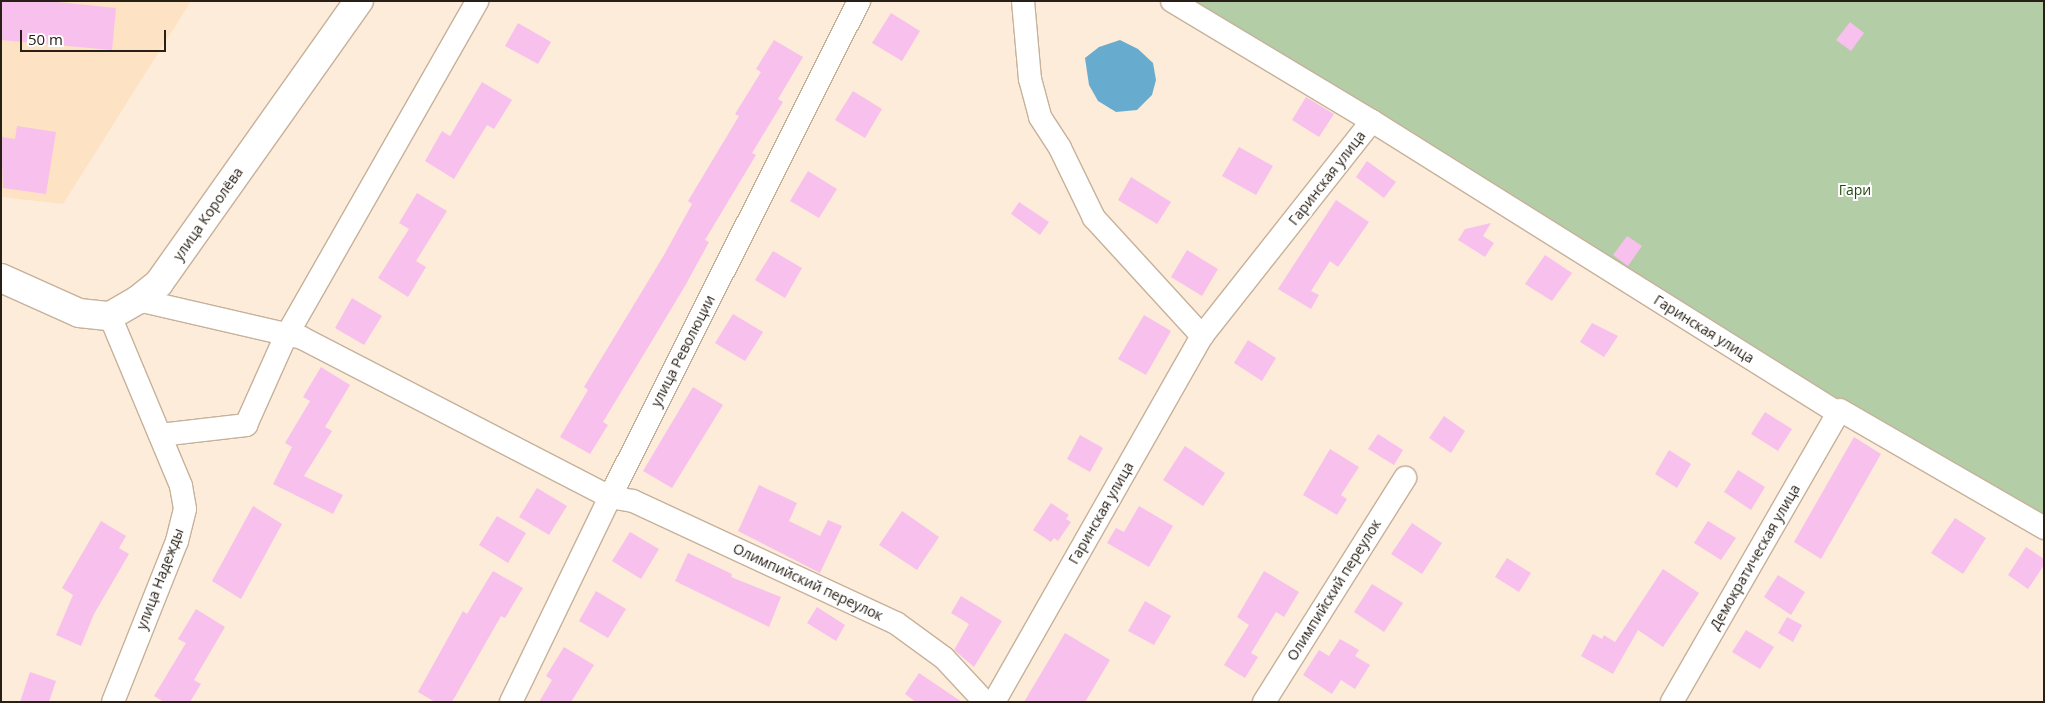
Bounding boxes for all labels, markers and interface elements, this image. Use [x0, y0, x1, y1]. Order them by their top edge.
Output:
scale bar [22, 20, 169, 52]
text: 50 m [28, 29, 63, 49]
street label: Гаринская улица [1285, 128, 1369, 228]
street label: улица Королёва [170, 164, 246, 264]
park label: Гари [1839, 182, 1871, 198]
street label: Гаринская улица [1651, 291, 1757, 367]
street label: улица Революции [648, 292, 718, 410]
street label: Гаринская улица [1065, 459, 1137, 567]
street label: Демократическая улица [1706, 481, 1804, 633]
street label: Олимпийский переулок [1284, 516, 1384, 664]
street label: улица Надежды [133, 526, 187, 632]
street label: Олимпийский переулок [730, 540, 886, 624]

